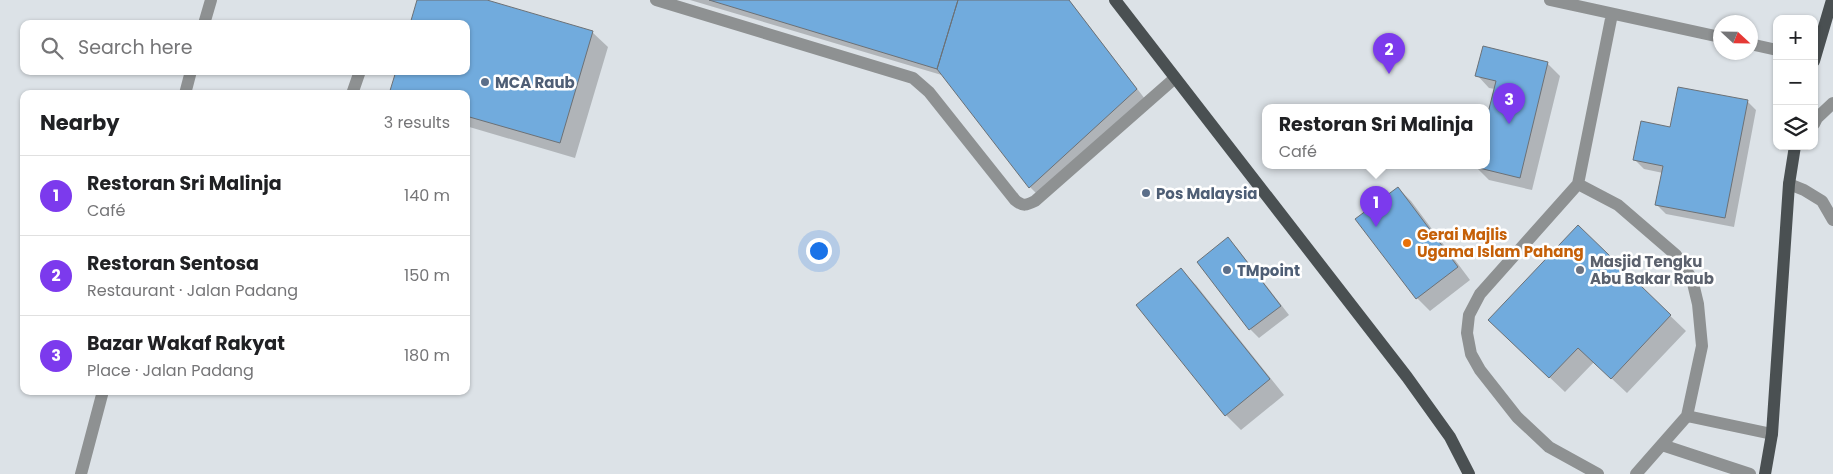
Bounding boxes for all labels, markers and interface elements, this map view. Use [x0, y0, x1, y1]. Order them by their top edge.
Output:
north arrow [1713, 15, 1758, 60]
map controls [1773, 15, 1818, 150]
button: + [1773, 15, 1818, 60]
search box [20, 20, 470, 75]
pin: 2 [1373, 33, 1405, 74]
icon: search [38, 34, 66, 62]
text: Search here [78, 34, 192, 61]
button: − [1773, 60, 1818, 105]
place label: MCA Raub [495, 72, 575, 93]
marker: MCA Raub [479, 76, 491, 88]
pin: 3 [1493, 83, 1525, 124]
popup [1262, 104, 1490, 169]
button: layers [1773, 105, 1818, 150]
text: Nearby [40, 108, 120, 137]
text: 3 results [384, 111, 450, 134]
text: Restoran Sri Malinja [1279, 111, 1473, 138]
text: Café [1279, 140, 1317, 163]
text: Restoran Sri Malinja [87, 170, 282, 197]
place label: Pos Malaysia [1156, 183, 1258, 204]
text: 1 [53, 184, 59, 207]
text: 140 m [404, 184, 450, 207]
pin: 1 [1360, 186, 1392, 227]
marker: Pos Malaysia [1140, 187, 1152, 199]
text: Café [87, 199, 125, 222]
place label: Gerai Majlis Ugama Islam Pahang [1417, 224, 1584, 262]
marker: Gerai Majlis Ugama Islam Pahang [1401, 237, 1413, 249]
your location [806, 238, 832, 264]
text: Restoran Sentosa [87, 250, 259, 277]
place label: Masjid Tengku Abu Bakar Raub [1590, 251, 1714, 289]
place label: TMpoint [1237, 260, 1300, 281]
text: 2 [51, 264, 61, 287]
text: 150 m [404, 264, 450, 287]
marker: TMpoint [1221, 264, 1233, 276]
marker: Masjid Tengku Abu Bakar Raub [1574, 264, 1586, 276]
text: Restaurant · Jalan Padang [87, 279, 298, 302]
text: Bazar Wakaf Rakyat [87, 330, 285, 357]
text: 3 [51, 344, 61, 367]
text: 180 m [404, 344, 450, 367]
text: Place · Jalan Padang [87, 359, 254, 382]

